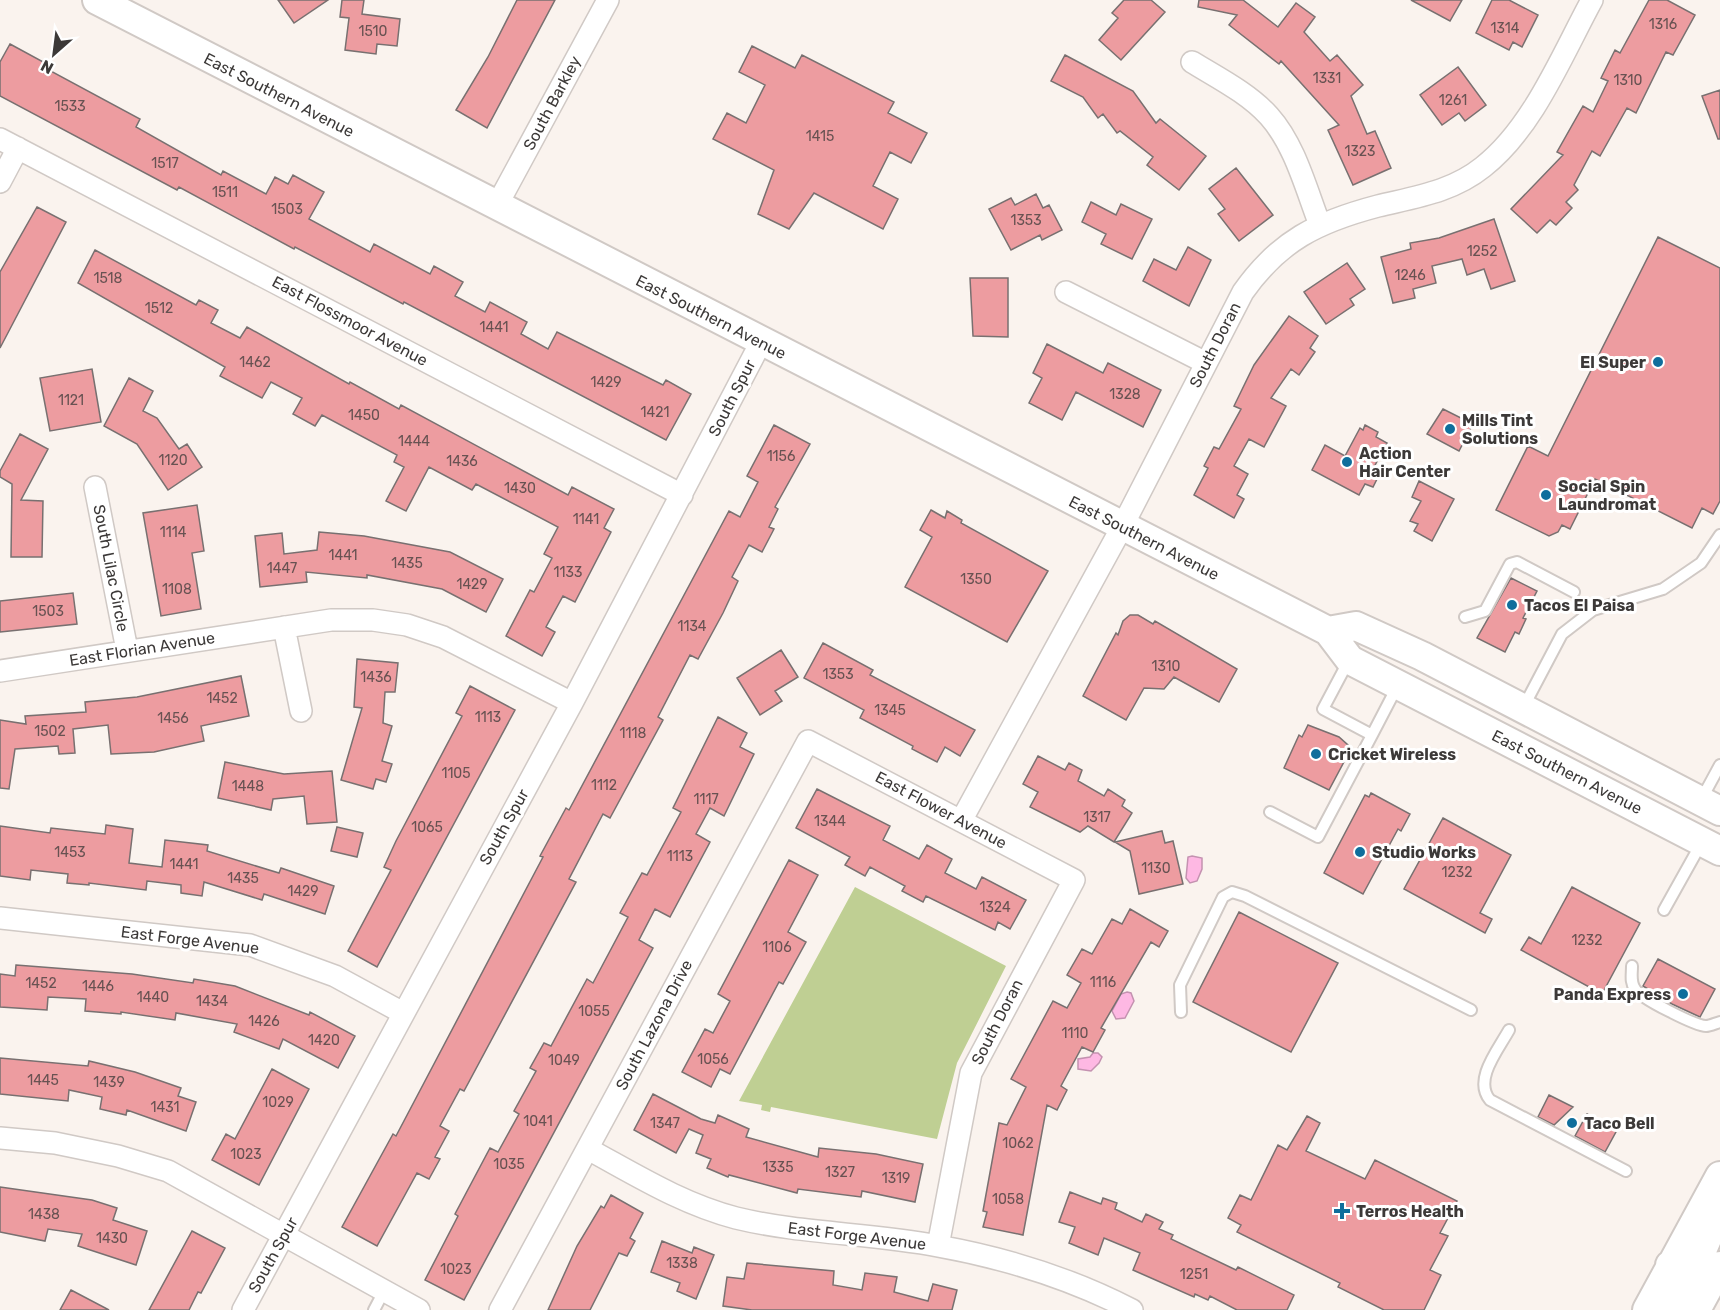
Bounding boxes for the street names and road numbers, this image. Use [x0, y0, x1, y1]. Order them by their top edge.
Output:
street label: East Southern Avenue [201, 49, 357, 141]
street label: South Barkley [519, 53, 585, 153]
street label: East Southern Avenue [633, 271, 789, 363]
street label: East Flossmoor Avenue [269, 272, 431, 370]
street label: South Doran [1185, 299, 1245, 391]
street label: South Spur [704, 356, 760, 440]
street label: East Southern Avenue [1066, 492, 1222, 584]
street label: South Lilac Circle [89, 503, 133, 633]
street label: East Florian Avenue [68, 628, 216, 670]
street label: East Southern Avenue [1489, 726, 1645, 818]
street label: East Flower Avenue [872, 767, 1010, 853]
street label: South Spur [475, 786, 533, 868]
street label: East Forge Avenue [120, 922, 260, 958]
street label: South Lazona Drive [612, 957, 696, 1093]
street label: South Doran [967, 976, 1027, 1068]
street label: South Spur [244, 1214, 302, 1296]
street label: East Forge Avenue [787, 1218, 927, 1254]

